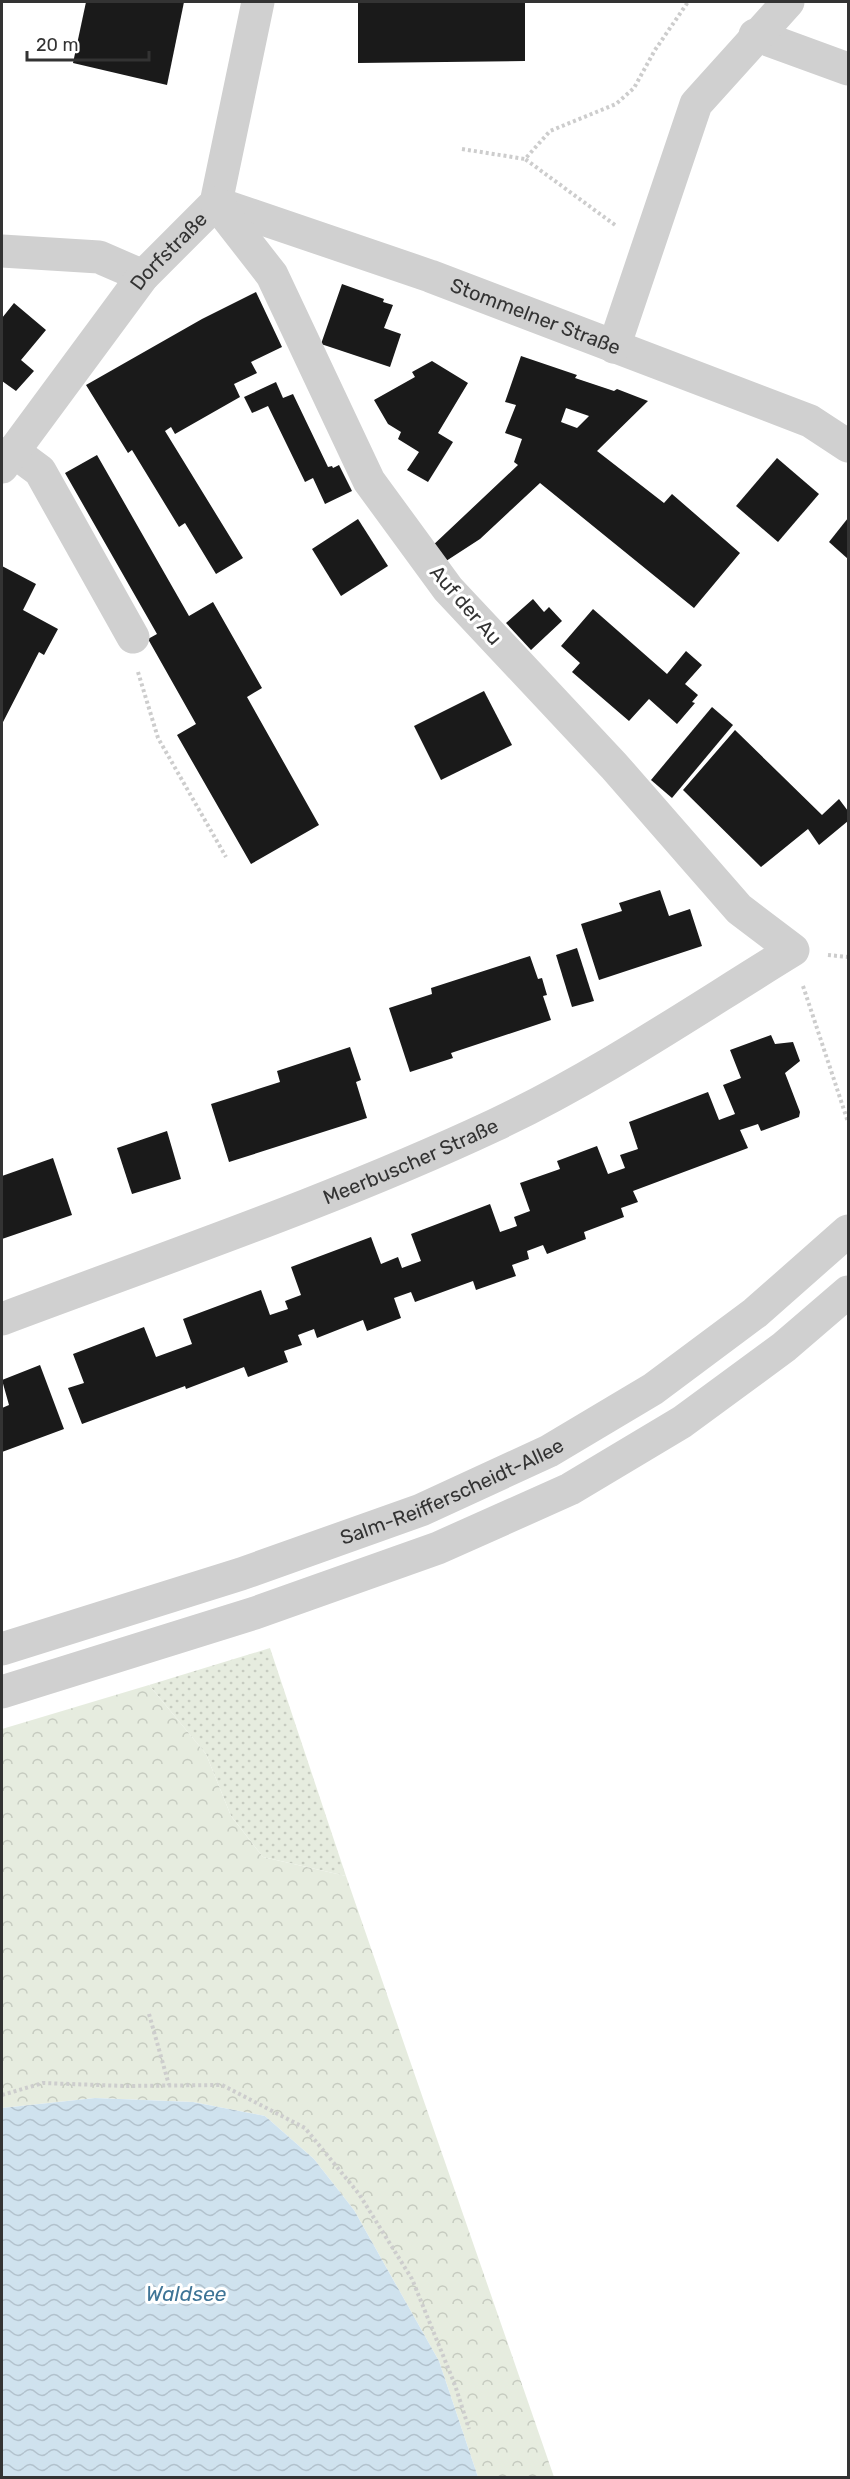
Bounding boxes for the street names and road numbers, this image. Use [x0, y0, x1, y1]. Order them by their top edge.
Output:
street label: Dorfstraße [125, 207, 212, 295]
street label: Stommelner Straße [447, 273, 624, 360]
street label: Auf der Au [425, 560, 507, 650]
street label: Meerbuscher Straße [320, 1113, 502, 1209]
street label: Salm-Reifferscheidt-Allee [337, 1433, 568, 1550]

